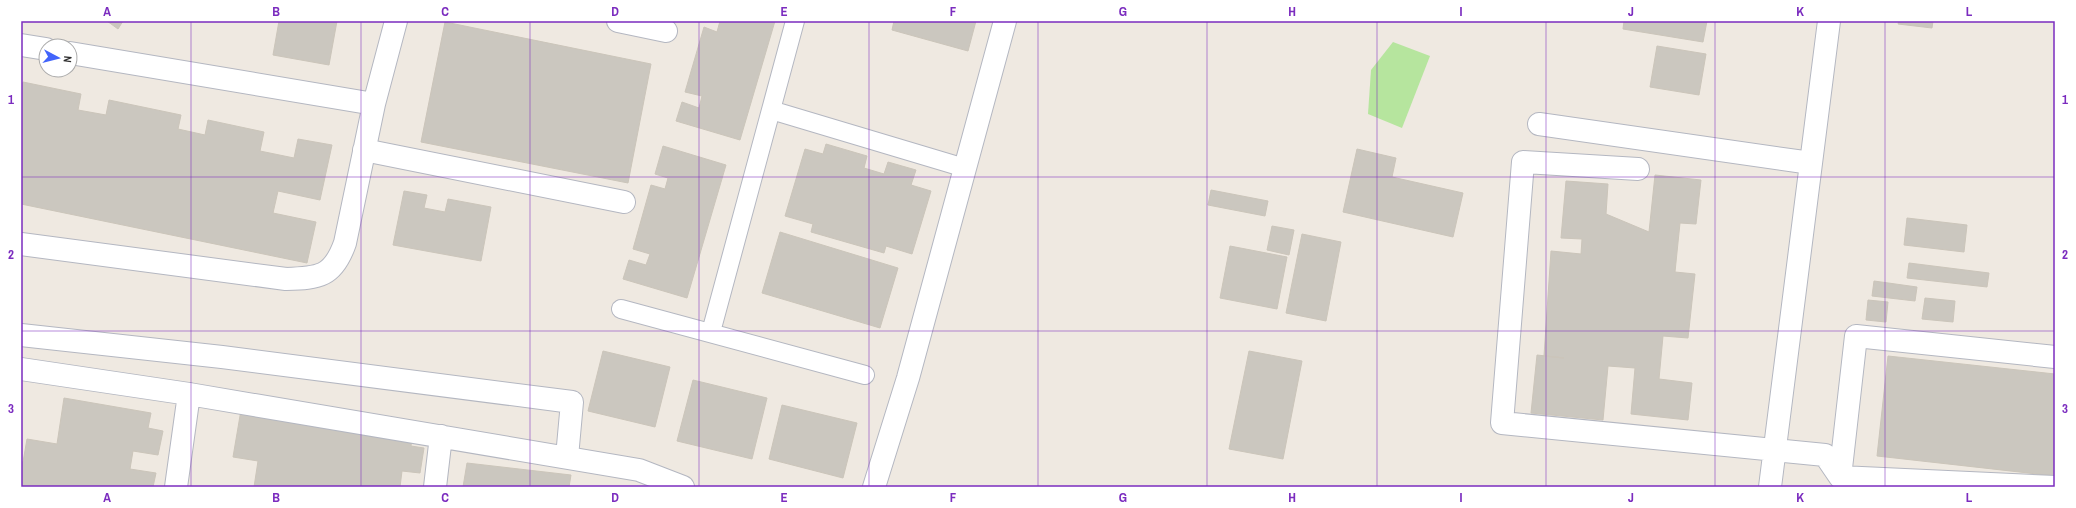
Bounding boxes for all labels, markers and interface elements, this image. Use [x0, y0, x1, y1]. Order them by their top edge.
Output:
text: A [103, 3, 111, 20]
text: B [272, 3, 280, 20]
text: C [441, 3, 449, 20]
text: D [611, 3, 619, 20]
text: E [780, 3, 788, 20]
text: F [950, 3, 957, 20]
text: G [1119, 3, 1127, 20]
text: H [1288, 3, 1296, 20]
text: I [1460, 3, 1463, 20]
text: J [1628, 3, 1634, 20]
text: K [1796, 3, 1804, 20]
text: L [1966, 3, 1973, 20]
north arrow [38, 38, 78, 78]
text: N [61, 55, 75, 63]
text: 1 [8, 91, 14, 108]
text: 1 [2062, 91, 2068, 108]
text: 2 [8, 246, 14, 263]
text: 2 [2062, 246, 2068, 263]
text: 3 [8, 400, 14, 417]
text: 3 [2062, 400, 2068, 417]
text: A [103, 489, 111, 506]
text: B [272, 489, 280, 506]
text: C [441, 489, 449, 506]
text: D [611, 489, 619, 506]
text: E [780, 489, 788, 506]
text: F [950, 489, 957, 506]
text: G [1119, 489, 1127, 506]
text: H [1288, 489, 1296, 506]
text: I [1460, 489, 1463, 506]
text: J [1628, 489, 1634, 506]
text: K [1796, 489, 1804, 506]
text: L [1966, 489, 1973, 506]

